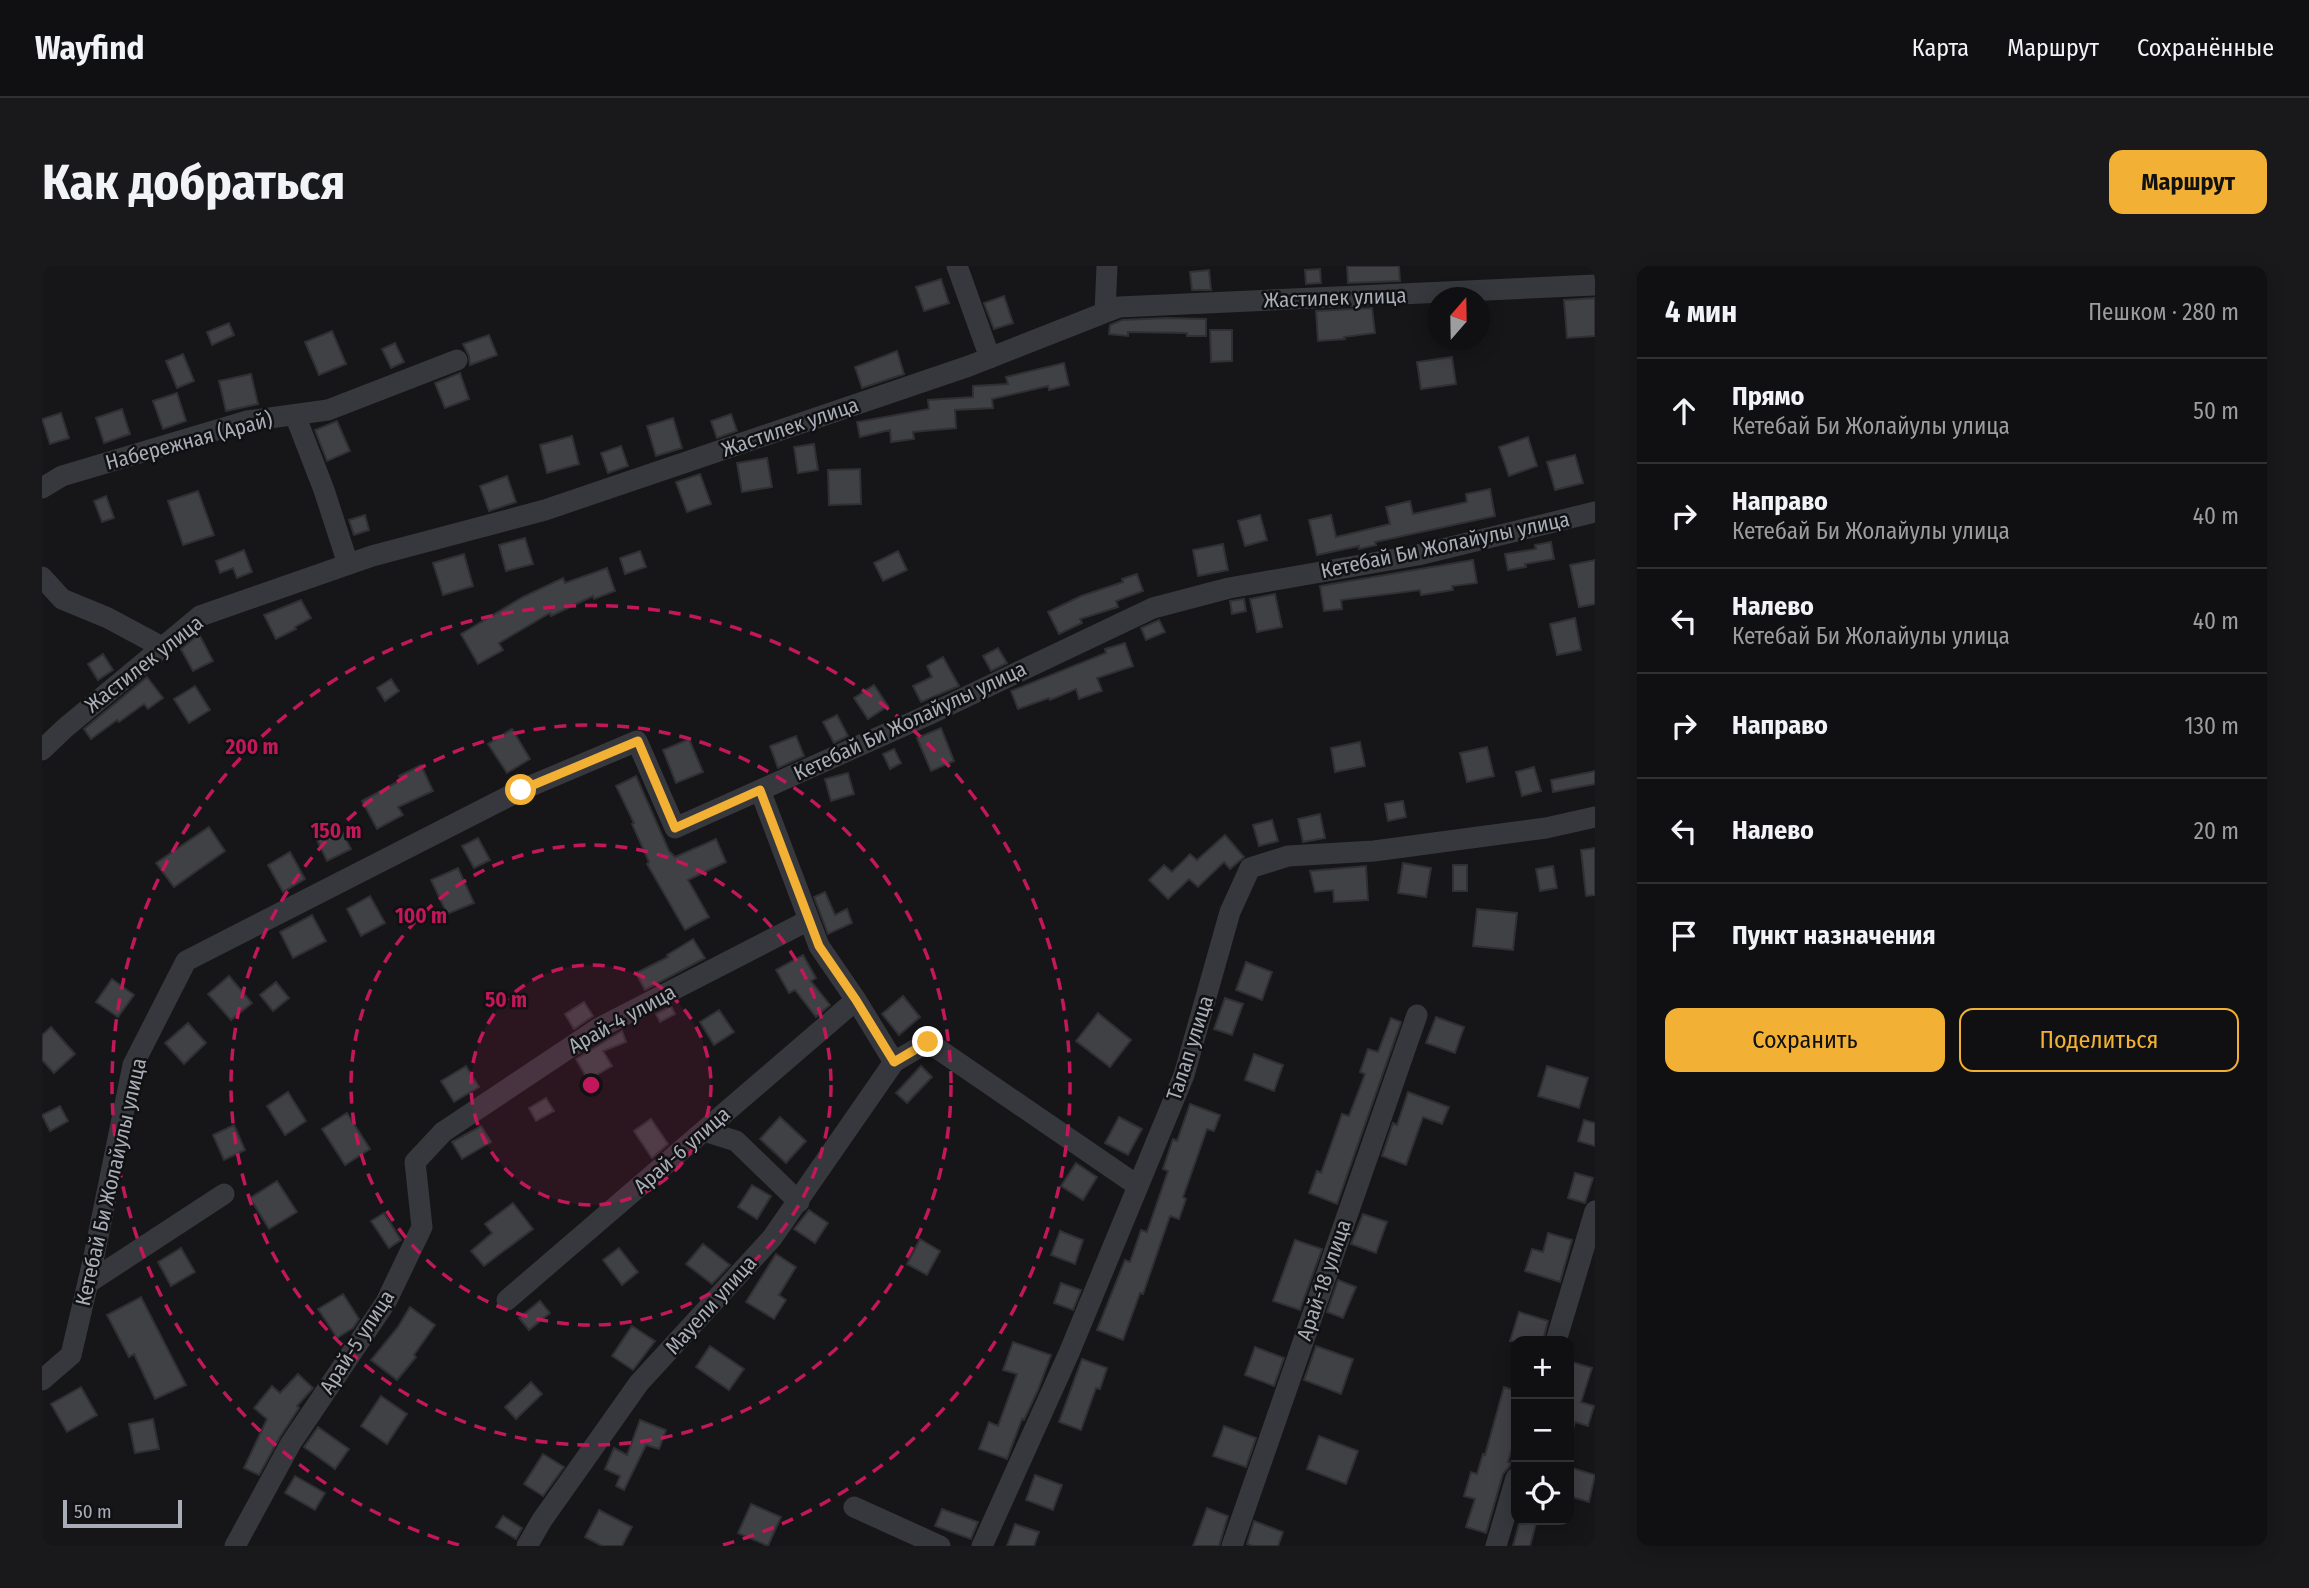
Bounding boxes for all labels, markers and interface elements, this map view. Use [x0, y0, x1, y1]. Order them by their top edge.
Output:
text: Wayfind [35, 28, 144, 68]
text: Карта [1912, 34, 1969, 62]
text: Маршрут [2007, 34, 2099, 62]
text: Сохранённые [2137, 34, 2274, 62]
button: Маршрут [2109, 150, 2267, 214]
text: Как добраться [42, 153, 345, 212]
street label: Жастилек улица [1263, 283, 1407, 313]
north arrow [1427, 287, 1490, 350]
text: 4 мин [1665, 294, 1737, 330]
text: Пешком · 280 m [2088, 298, 2239, 326]
text: Прямо [1732, 381, 1804, 412]
street label: Жастилек улица [718, 391, 862, 463]
icon: ahead [1665, 392, 1703, 430]
text: 50 m [2193, 397, 2239, 425]
street label: Набережная (Арай) [103, 406, 275, 476]
text: Кетебай Би Жолайулы улица [1732, 412, 2010, 440]
text: Направо [1732, 486, 1828, 517]
icon: right [1665, 497, 1703, 535]
text: 40 m [2193, 502, 2239, 530]
street label: Кетебай Би Жолайулы улица [1318, 506, 1572, 584]
text: Кетебай Би Жолайулы улица [1732, 517, 2010, 545]
text: Налево [1732, 591, 1814, 622]
icon: left [1665, 602, 1703, 640]
text: 40 m [2193, 607, 2239, 635]
street label: Жастилек улица [80, 610, 208, 718]
text: Кетебай Би Жолайулы улица [1732, 622, 2010, 650]
street label: Кетебай Би Жолайулы улица [790, 656, 1030, 786]
icon: right [1665, 707, 1703, 745]
text: Направо [1732, 710, 1828, 741]
text: 130 m [2185, 712, 2239, 740]
text: 200 m [224, 734, 279, 760]
route start [505, 774, 536, 805]
icon: left [1665, 812, 1703, 850]
text: Налево [1732, 815, 1814, 846]
text: 20 m [2194, 817, 2239, 845]
text: 150 m [310, 818, 362, 844]
text: 100 m [395, 903, 447, 929]
icon: arrive [1665, 917, 1703, 955]
text: Пункт назначения [1732, 920, 1936, 951]
street label: Арай-4 улица [564, 979, 680, 1059]
text: 50 m [485, 987, 527, 1013]
street label: Талап улица [1161, 992, 1219, 1104]
button: Сохранить [1665, 1008, 1945, 1072]
button: Поделиться [1959, 1008, 2239, 1072]
route end [912, 1026, 943, 1057]
street label: Кетебай Би Жолайулы улица [70, 1056, 152, 1308]
centre of rings [579, 1073, 603, 1097]
street label: Арай-6 улица [628, 1101, 736, 1199]
street label: Арай-18 улица [1291, 1216, 1357, 1344]
street label: Мауели улица [660, 1250, 762, 1360]
street label: Арай-5 улица [314, 1285, 400, 1399]
map controls [1511, 1336, 1574, 1525]
button: + [1511, 1336, 1574, 1399]
button: − [1511, 1399, 1574, 1462]
button: locate [1511, 1462, 1574, 1525]
scale bar [63, 1497, 182, 1529]
text: 50 m [74, 1500, 112, 1523]

